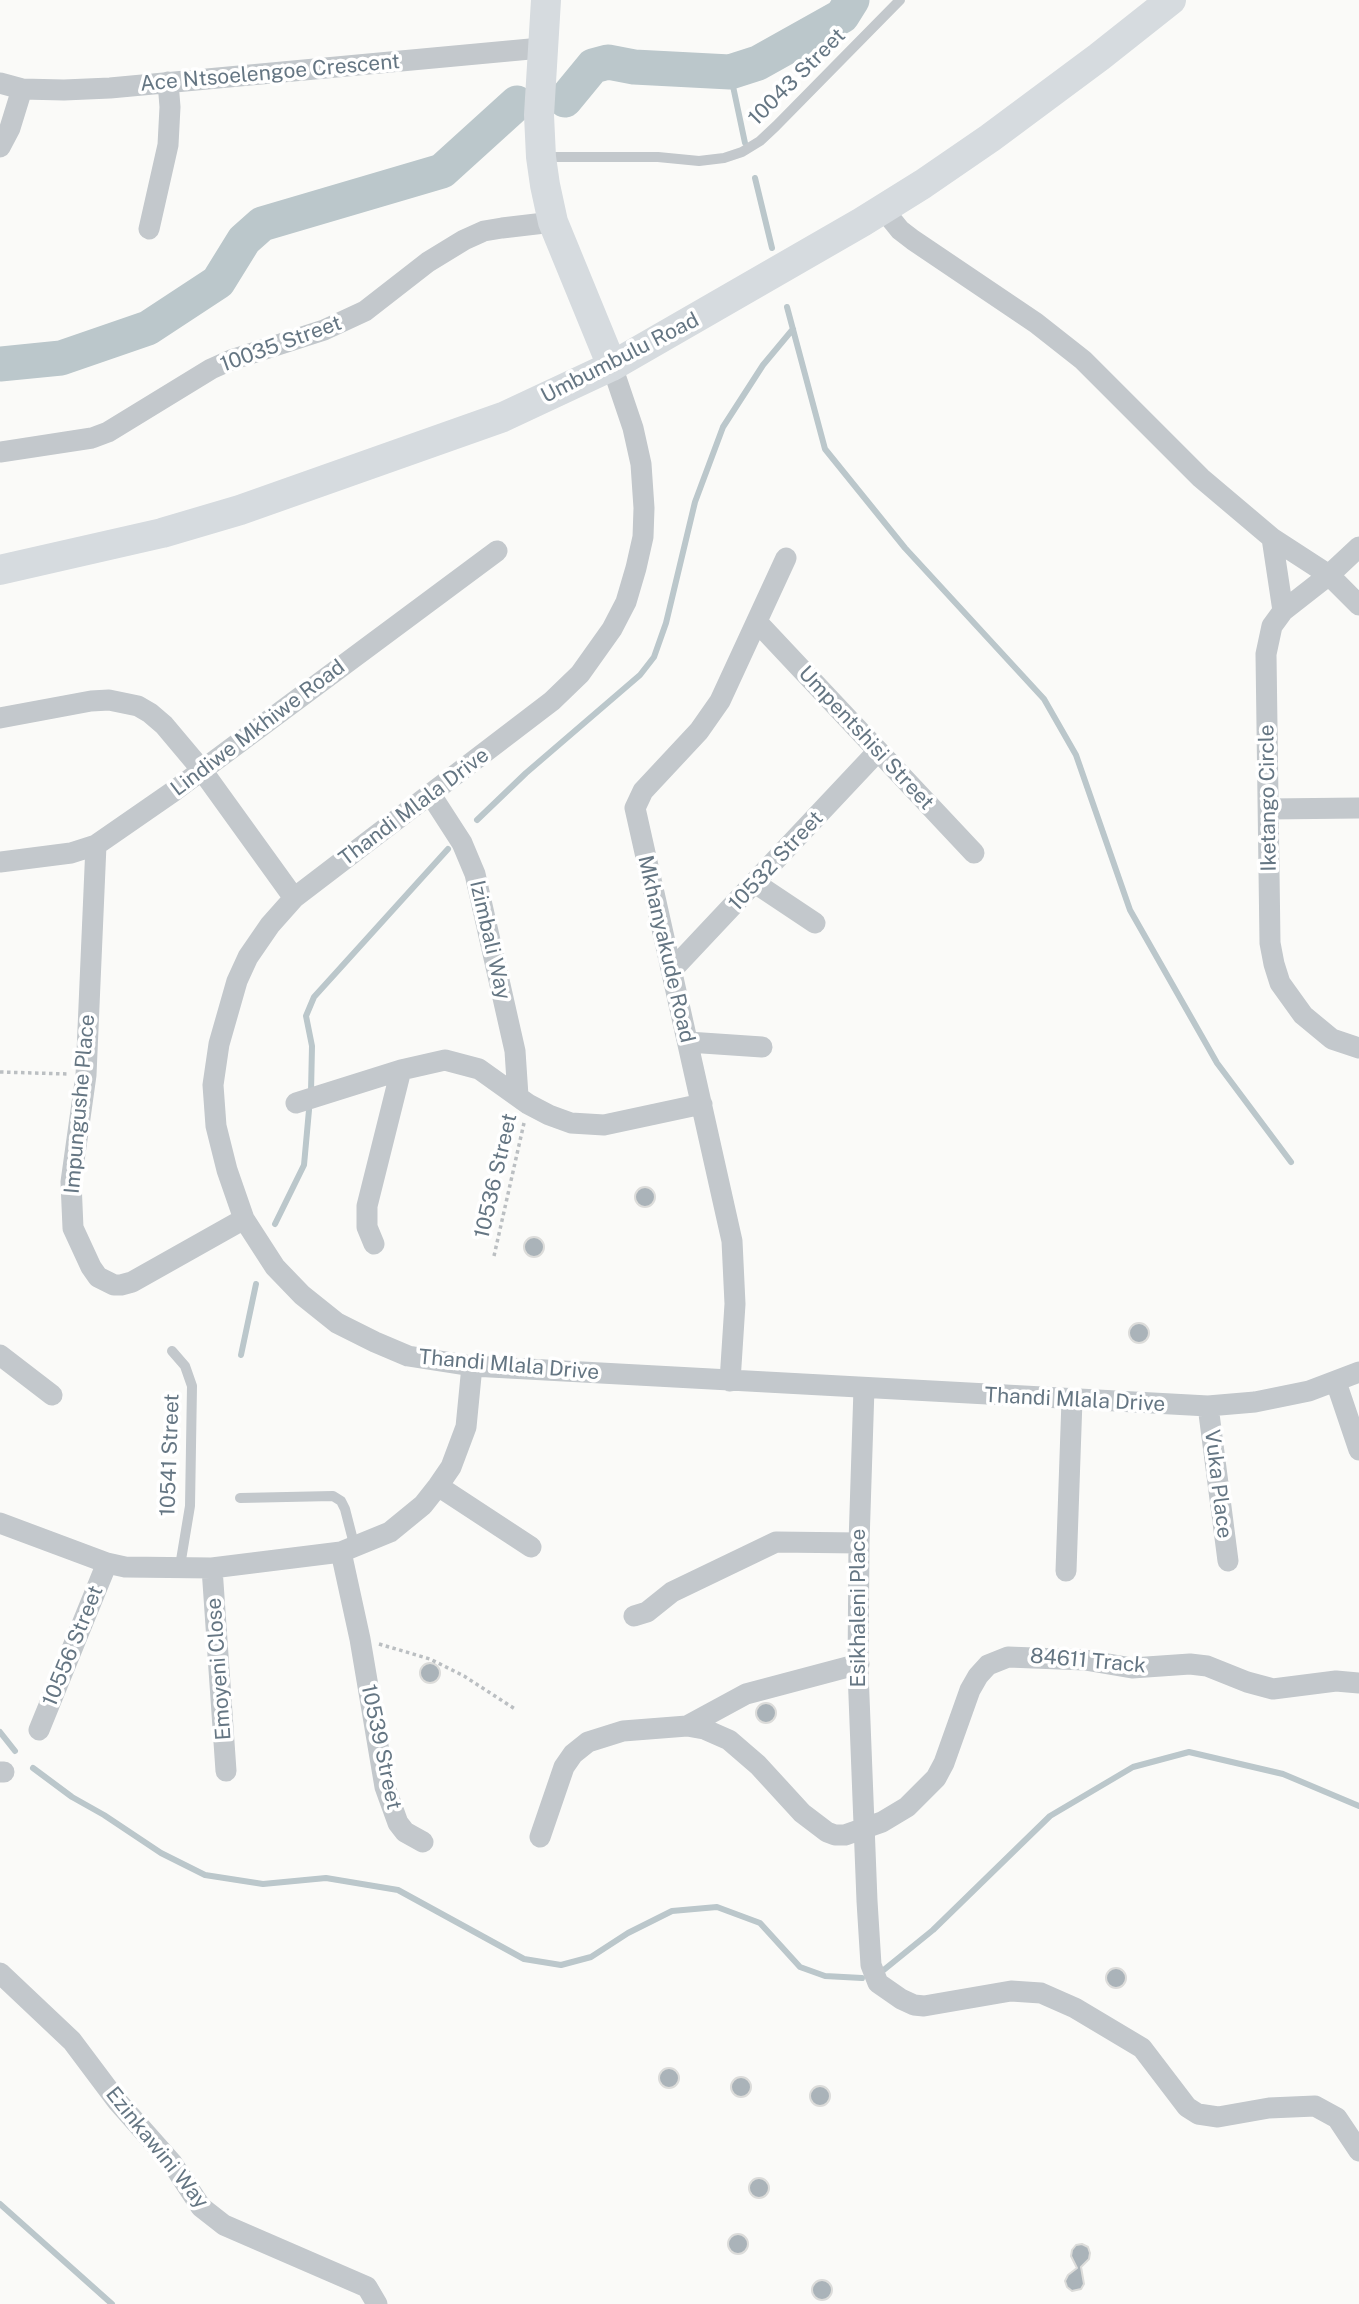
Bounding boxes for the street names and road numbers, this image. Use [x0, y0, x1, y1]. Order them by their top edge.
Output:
street label: 10043 Street [743, 23, 851, 131]
street label: Ace Ntsoelengoe Crescent [139, 49, 401, 97]
street label: Umbumbulu Road [537, 307, 703, 409]
street label: 10035 Street [217, 310, 345, 378]
street label: Lindiwe Mkhiwe Road [166, 654, 350, 802]
street label: Umpentshisi Street [793, 661, 939, 815]
street label: Iketango Circle [1254, 724, 1282, 872]
street label: Thandi Mlala Drive [334, 742, 494, 872]
street label: 10532 Street [723, 806, 829, 916]
street label: Mkhanyakude Road [632, 853, 700, 1045]
street label: Izimbali Way [464, 878, 516, 1002]
street label: Impungushe Place [60, 1013, 100, 1195]
street label: 10536 Street [469, 1111, 523, 1241]
street label: Thandi Mlala Drive [418, 1345, 600, 1385]
street label: Thandi Mlala Drive [984, 1383, 1166, 1417]
street label: 10541 Street [155, 1393, 185, 1517]
street label: Vuka Place [1199, 1428, 1237, 1540]
street label: Esikhaleni Place [846, 1529, 872, 1687]
street label: 10556 Street [37, 1582, 109, 1710]
street label: Emoyeni Close [201, 1597, 237, 1741]
street label: 84611 Track [1029, 1643, 1147, 1679]
street label: 10539 Street [355, 1682, 407, 1812]
street label: Ezinkawini Way [100, 2082, 214, 2214]

